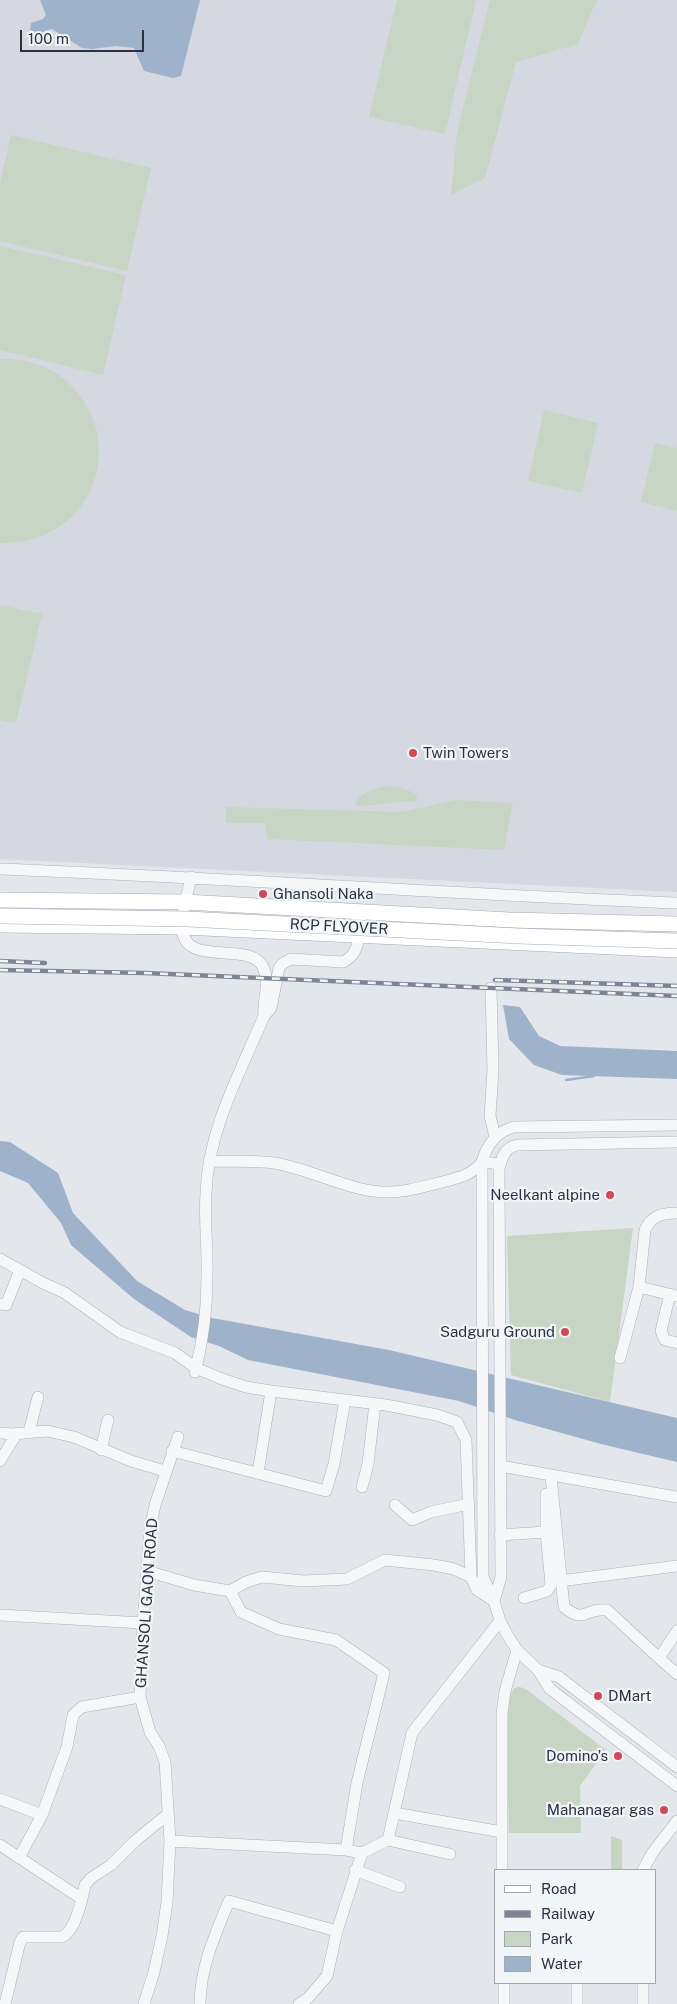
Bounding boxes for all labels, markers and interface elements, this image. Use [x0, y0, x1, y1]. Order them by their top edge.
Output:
scale bar [22, 20, 146, 52]
text: 100 m [28, 30, 69, 47]
place label: Twin Towers [423, 744, 509, 762]
marker: Twin Towers [407, 747, 419, 759]
place label: Ghansoli Naka [273, 885, 373, 903]
marker: Ghansoli Naka [257, 888, 269, 900]
street label: RCP FLYOVER [289, 915, 389, 939]
place label: Neelkant alpine [490, 1186, 600, 1204]
marker: Neelkant alpine [604, 1189, 616, 1201]
place label: Sadguru Ground [440, 1323, 555, 1341]
marker: Sadguru Ground [559, 1326, 571, 1338]
street label: GHANSOLI GAON ROAD [132, 1517, 162, 1689]
place label: DMart [608, 1687, 651, 1705]
marker: DMart [592, 1690, 604, 1702]
place label: Domino's [546, 1747, 608, 1765]
marker: Domino's [612, 1750, 624, 1762]
place label: Mahanagar gas [547, 1801, 654, 1819]
marker: Mahanagar gas [658, 1804, 670, 1816]
legend [494, 1869, 657, 1984]
text: Road [541, 1880, 577, 1897]
text: Railway [541, 1905, 595, 1922]
text: Park [541, 1930, 573, 1947]
text: Water [541, 1955, 583, 1972]

